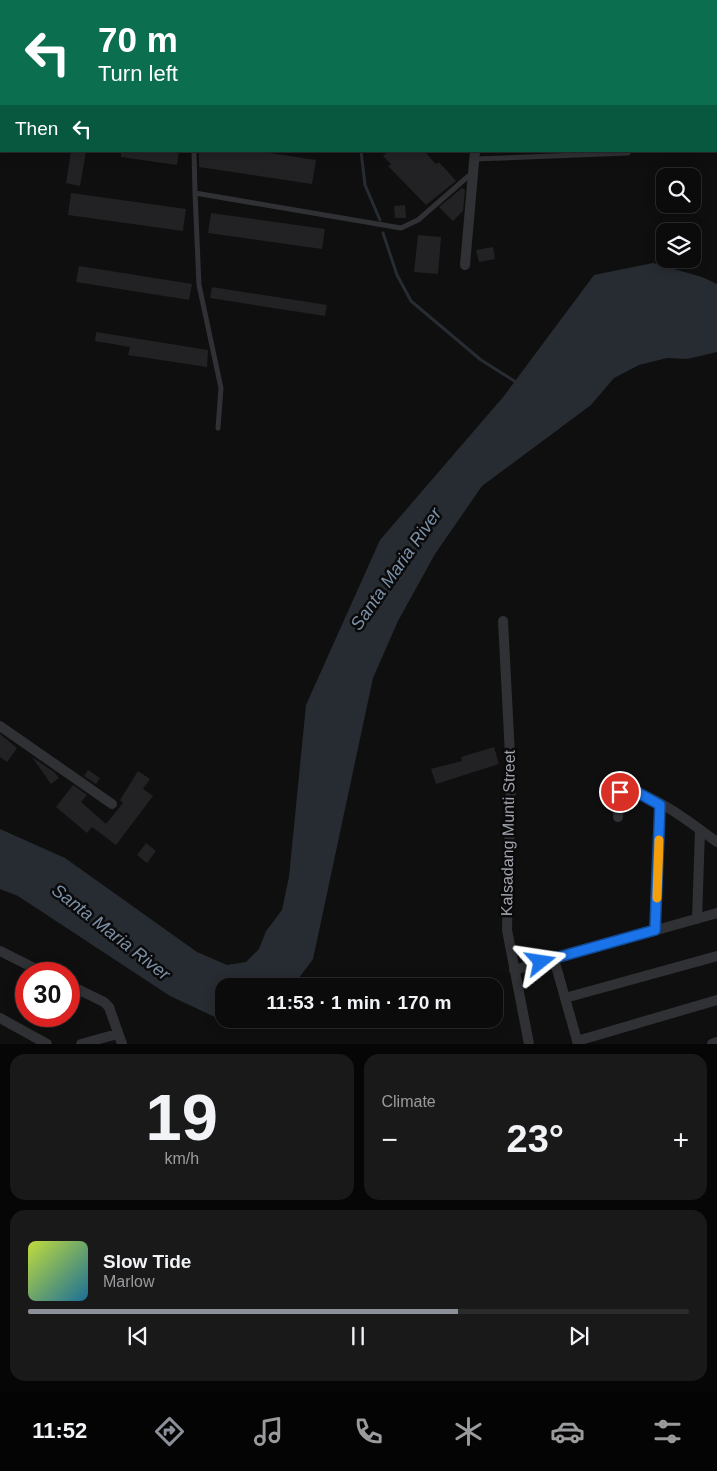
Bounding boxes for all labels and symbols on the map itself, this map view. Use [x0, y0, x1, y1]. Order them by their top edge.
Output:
water label: Santa Maria River [346, 503, 446, 634]
street label: Kalsadang Munti Street [498, 749, 518, 916]
pin [599, 771, 641, 813]
water label: Santa Maria River [48, 880, 175, 985]
position arrow [514, 935, 566, 987]
speed limit sign: 30 [15, 962, 80, 1027]

